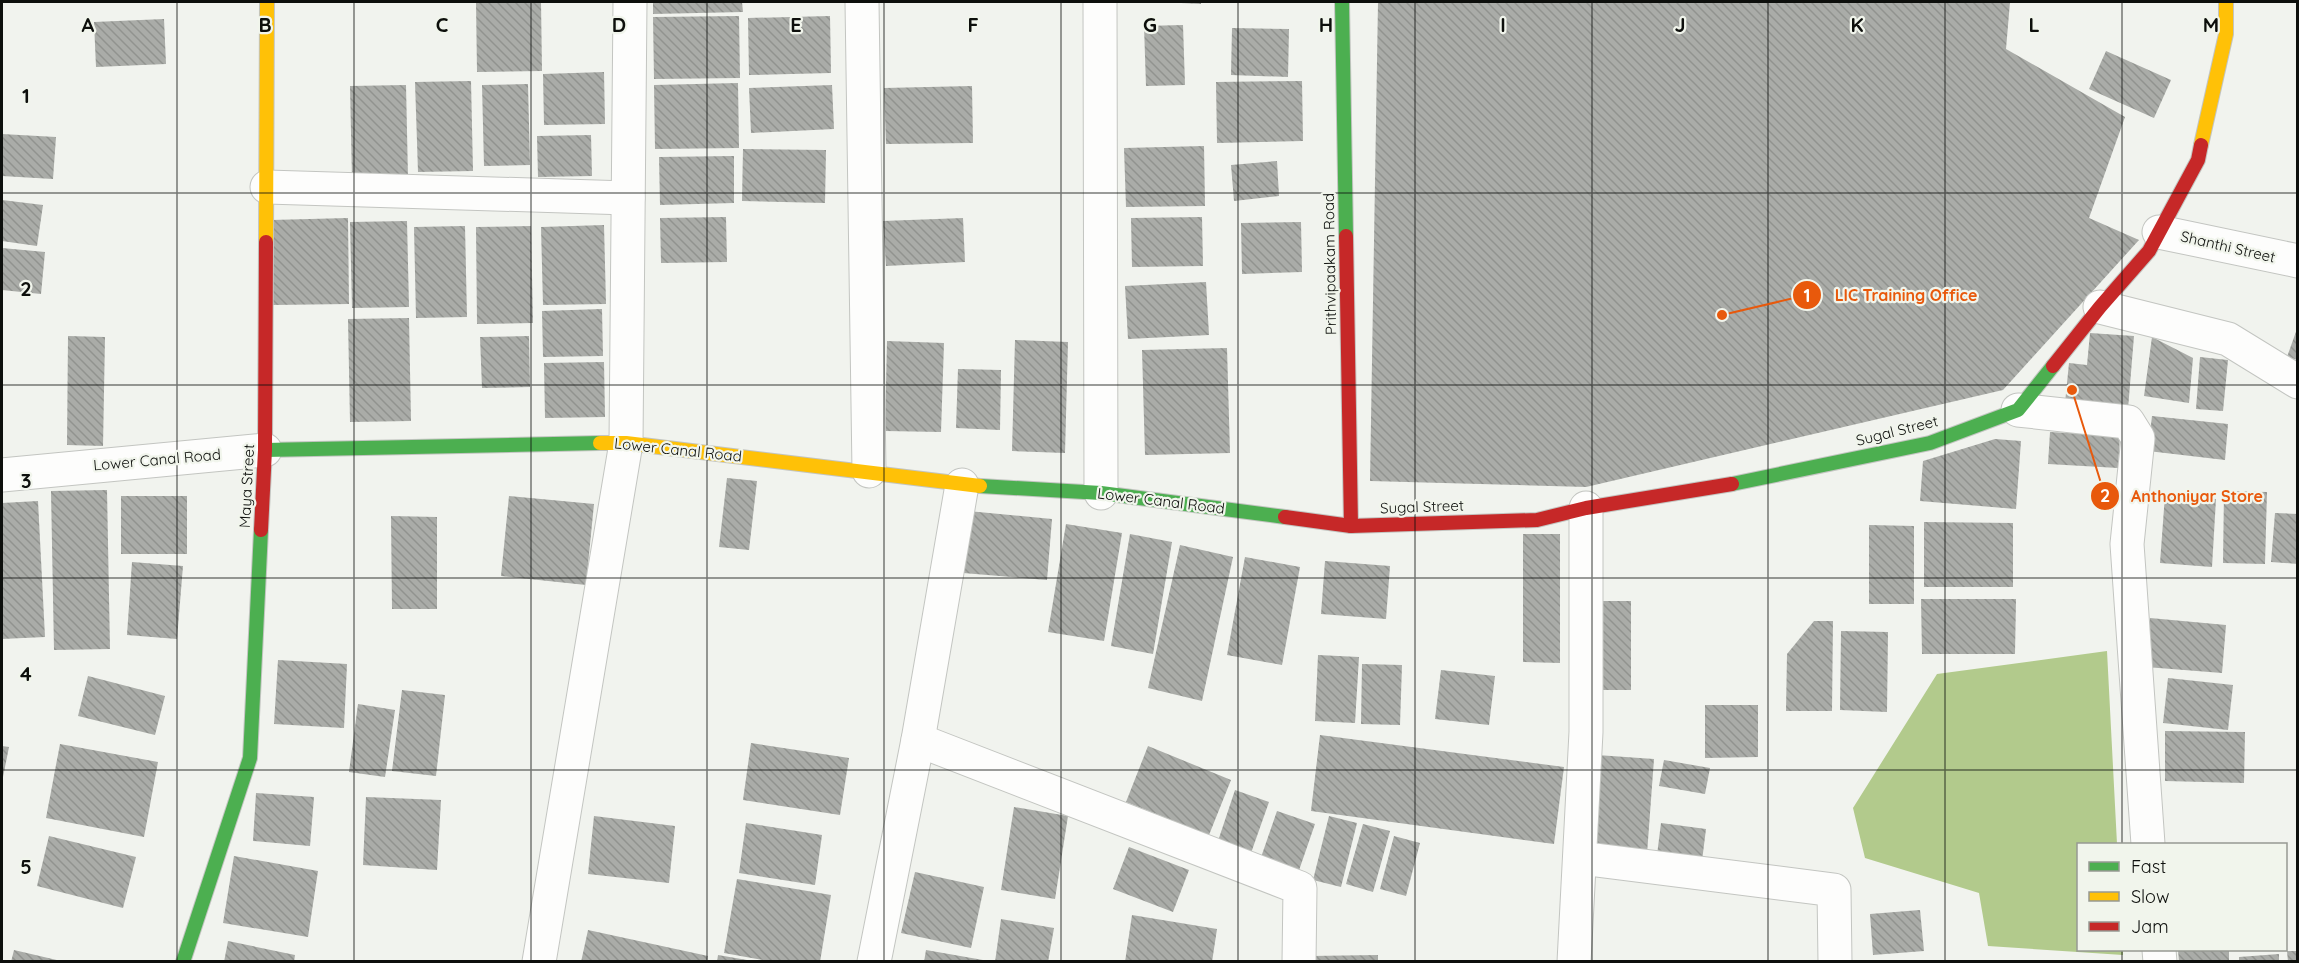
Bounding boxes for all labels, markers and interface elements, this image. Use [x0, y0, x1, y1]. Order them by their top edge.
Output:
text: A [82, 12, 95, 37]
text: B [258, 12, 272, 37]
text: C [436, 12, 449, 37]
text: D [612, 12, 626, 37]
text: E [790, 12, 802, 37]
text: F [967, 12, 979, 37]
text: G [1143, 12, 1157, 37]
text: H [1319, 12, 1333, 37]
text: I [1500, 12, 1506, 37]
text: J [1674, 12, 1686, 37]
text: K [1850, 12, 1864, 37]
text: L [2028, 12, 2040, 37]
text: M [2203, 12, 2219, 37]
text: 1 [22, 83, 30, 108]
street label: Prithvipaakam Road [1319, 193, 1340, 335]
street label: Shanthi Street [2179, 226, 2277, 267]
text: 2 [20, 276, 32, 301]
callout: LIC Training Office [1792, 278, 1989, 312]
text: 1 [1803, 284, 1811, 307]
text: LIC Training Office [1835, 285, 1977, 305]
street label: Sugal Street [1854, 411, 1940, 450]
street label: Lower Canal Road [613, 433, 743, 466]
street label: Maya Street [235, 443, 258, 529]
street label: Lower Canal Road [92, 444, 222, 475]
text: 3 [21, 468, 31, 493]
callout: Anthoniyar Store [2090, 479, 2275, 513]
street label: Lower Canal Road [1096, 483, 1226, 518]
text: 2 [2100, 484, 2110, 507]
text: Anthoniyar Store [2131, 486, 2263, 506]
street label: Sugal Street [1380, 496, 1464, 517]
text: 4 [20, 661, 32, 686]
legend [2077, 843, 2287, 951]
text: 5 [20, 854, 32, 879]
text: Fast [2131, 855, 2166, 878]
text: Slow [2131, 885, 2169, 908]
text: Jam [2131, 915, 2169, 938]

